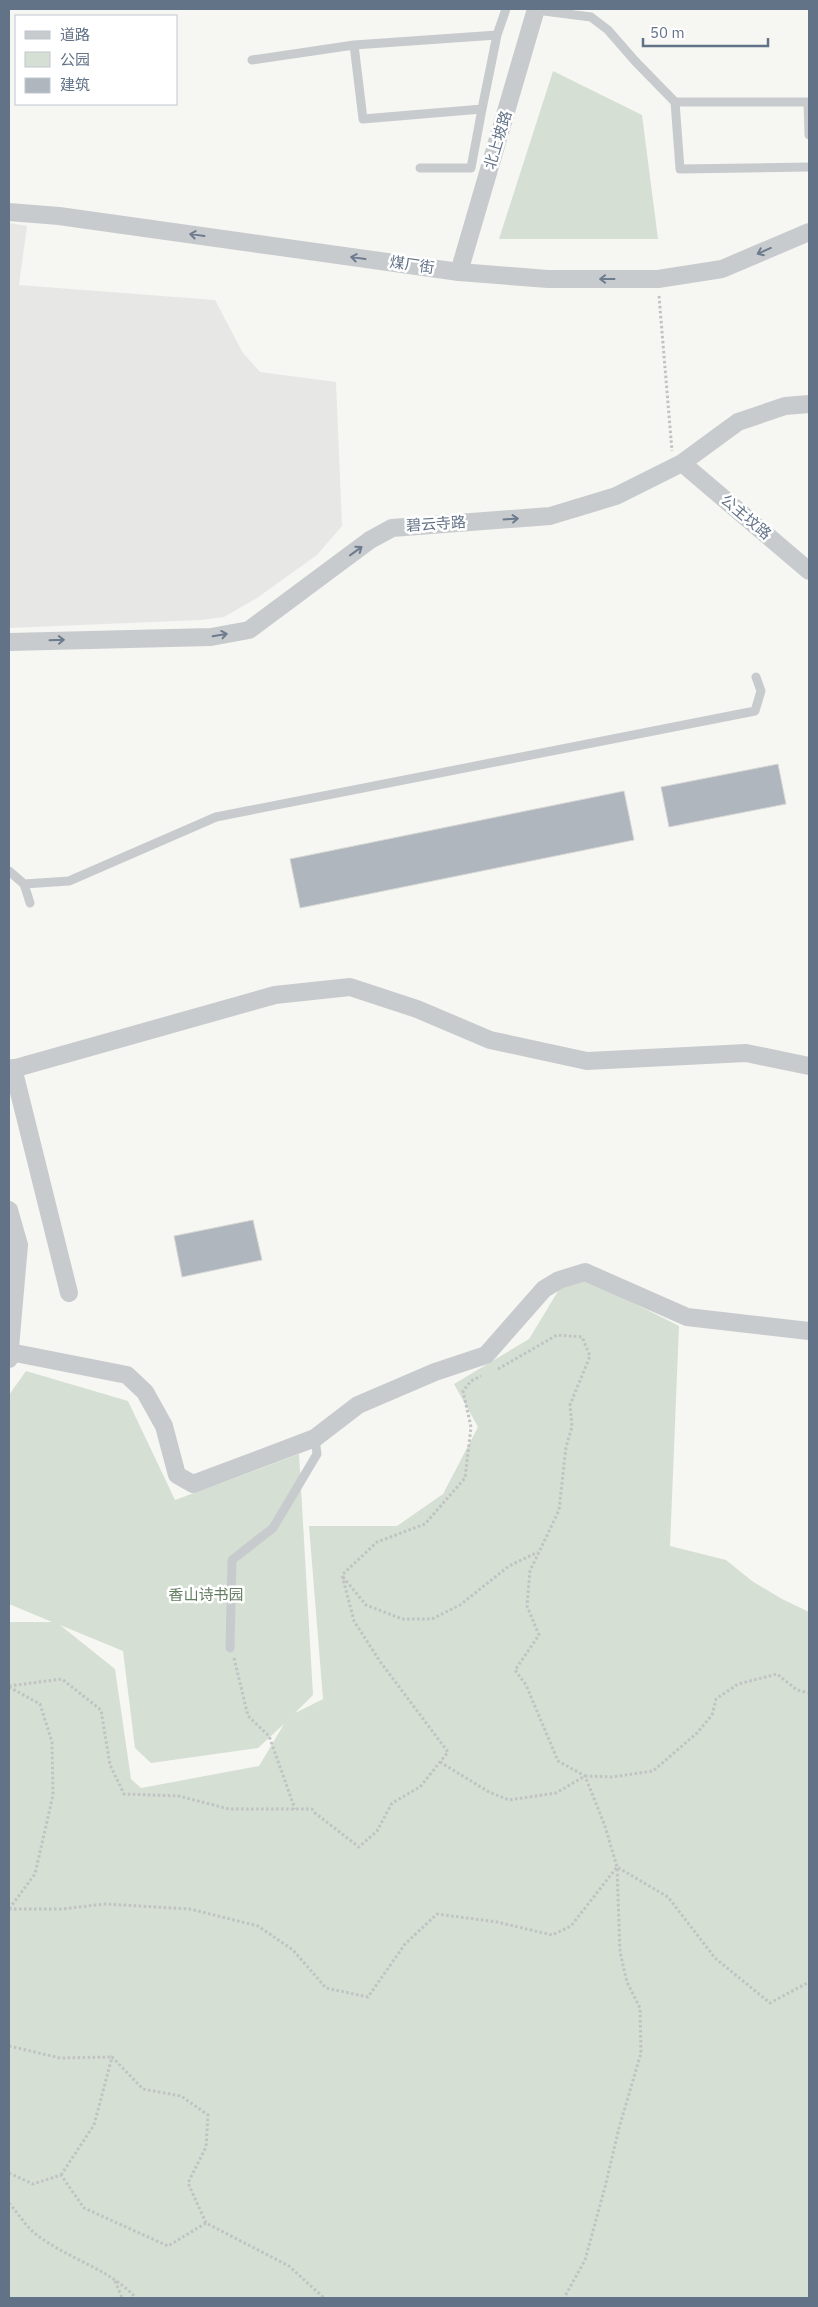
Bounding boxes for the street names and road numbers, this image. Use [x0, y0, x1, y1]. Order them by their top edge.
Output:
street label: 北上坡路 [480, 108, 515, 171]
street label: 煤厂街 [388, 252, 436, 277]
street label: 公主坟路 [717, 490, 775, 543]
street label: 碧云寺路 [405, 512, 467, 535]

